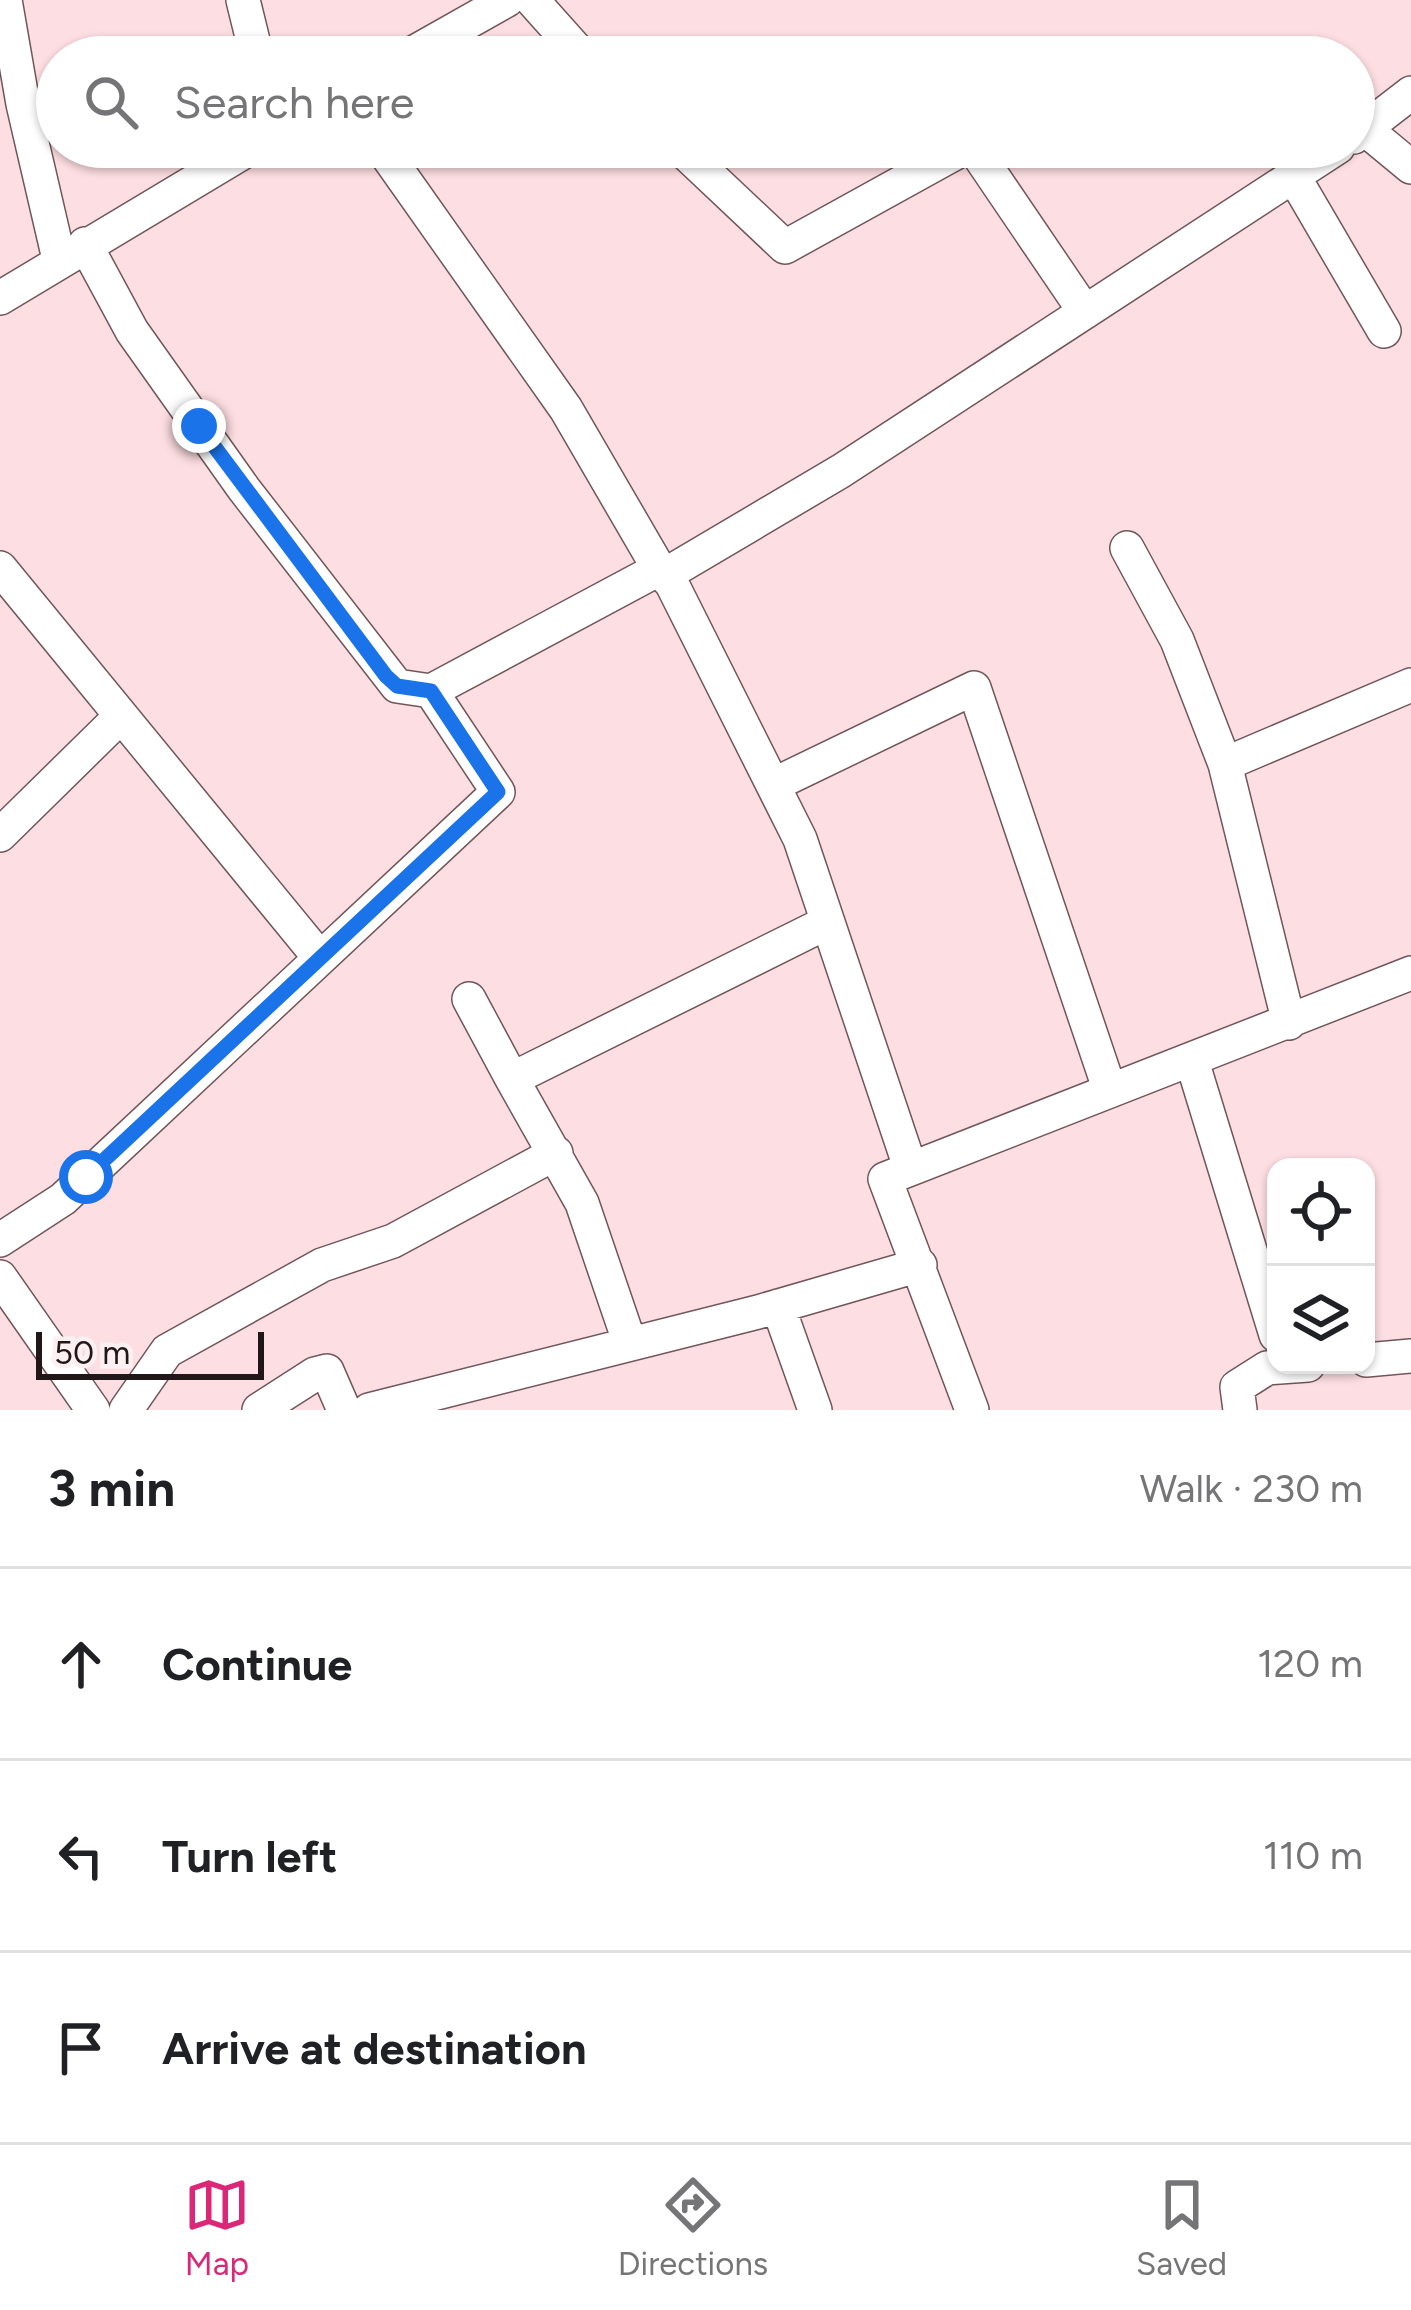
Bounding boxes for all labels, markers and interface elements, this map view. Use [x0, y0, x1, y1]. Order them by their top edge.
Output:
search box [36, 36, 1375, 168]
icon: search [78, 69, 144, 135]
text: Search here [174, 75, 414, 129]
route end [172, 399, 226, 453]
route start [59, 1150, 113, 1204]
map controls [1267, 1158, 1375, 1374]
button: locate [1267, 1158, 1375, 1266]
button: layers [1267, 1266, 1375, 1374]
scale bar [36, 1326, 264, 1379]
text: 50 m [54, 1333, 130, 1372]
text: 3 min [48, 1458, 175, 1519]
text: Walk · 230 m [1140, 1465, 1363, 1512]
icon: ahead [48, 1631, 114, 1697]
text: Continue [162, 1637, 352, 1691]
text: 120 m [1257, 1640, 1363, 1687]
icon: left [48, 1823, 114, 1889]
text: Turn left [162, 1829, 337, 1883]
text: 110 m [1263, 1832, 1363, 1879]
icon: arrive [48, 2015, 114, 2081]
text: Arrive at destination [162, 2021, 586, 2075]
tab: Map [184, 2172, 250, 2283]
tab: Directions [618, 2172, 768, 2283]
tab: Saved [1136, 2172, 1227, 2283]

